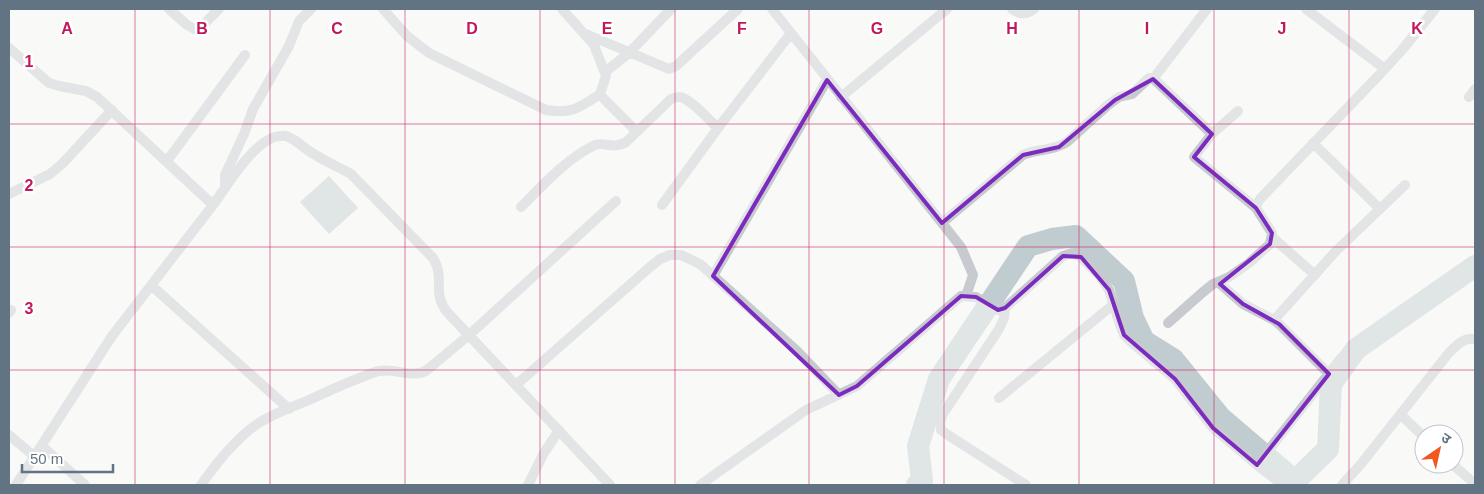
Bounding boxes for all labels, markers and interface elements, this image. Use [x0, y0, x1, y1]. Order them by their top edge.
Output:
text: A [61, 20, 73, 37]
text: B [196, 20, 208, 37]
text: C [331, 20, 343, 37]
text: D [466, 20, 478, 37]
text: E [602, 20, 613, 37]
text: F [737, 20, 747, 37]
text: G [871, 20, 883, 37]
text: H [1006, 20, 1018, 37]
text: I [1145, 20, 1149, 37]
text: J [1278, 20, 1286, 37]
text: K [1411, 20, 1423, 37]
text: 1 [25, 53, 34, 70]
text: 2 [25, 177, 34, 194]
text: 3 [25, 300, 34, 317]
north arrow [1414, 424, 1464, 474]
text: उ [1438, 429, 1455, 448]
scale bar [22, 442, 114, 474]
text: 50 m [30, 450, 63, 467]

